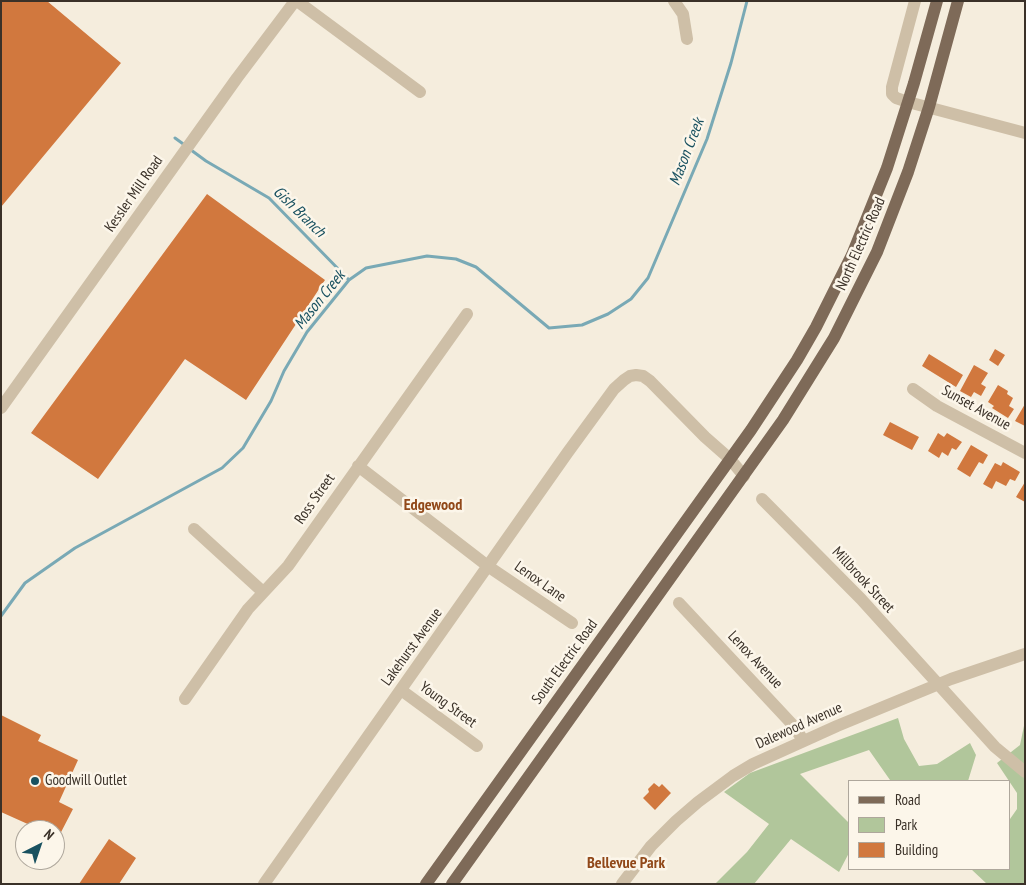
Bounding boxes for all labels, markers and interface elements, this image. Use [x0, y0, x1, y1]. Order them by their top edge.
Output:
water label: Mason Creek [665, 116, 709, 188]
street label: Kessler Mill Road [101, 153, 167, 235]
water label: Gish Branch [269, 182, 329, 242]
street label: North Electric Road [832, 195, 890, 293]
water label: Mason Creek [290, 267, 350, 333]
street label: Sunset Avenue [938, 382, 1014, 434]
street label: Ross Street [291, 470, 339, 528]
district label: Edgewood [404, 495, 462, 515]
street label: Millbrook Street [828, 543, 898, 617]
street label: Lenox Lane [511, 558, 569, 606]
street label: Lakehurst Avenue [378, 605, 446, 689]
street label: South Electric Road [528, 616, 602, 708]
street label: Lenox Avenue [724, 628, 786, 692]
street label: Young Street [416, 678, 480, 732]
street label: Dalewood Avenue [753, 699, 845, 753]
place label: Goodwill Outlet [45, 772, 127, 790]
marker: Goodwill Outlet [29, 775, 41, 787]
legend [848, 780, 1011, 870]
text: Road [895, 790, 921, 809]
text: Park [895, 815, 917, 834]
north arrow [15, 820, 65, 870]
text: N [40, 825, 58, 844]
text: Building [895, 840, 938, 859]
district label: Bellevue Park [587, 853, 665, 873]

